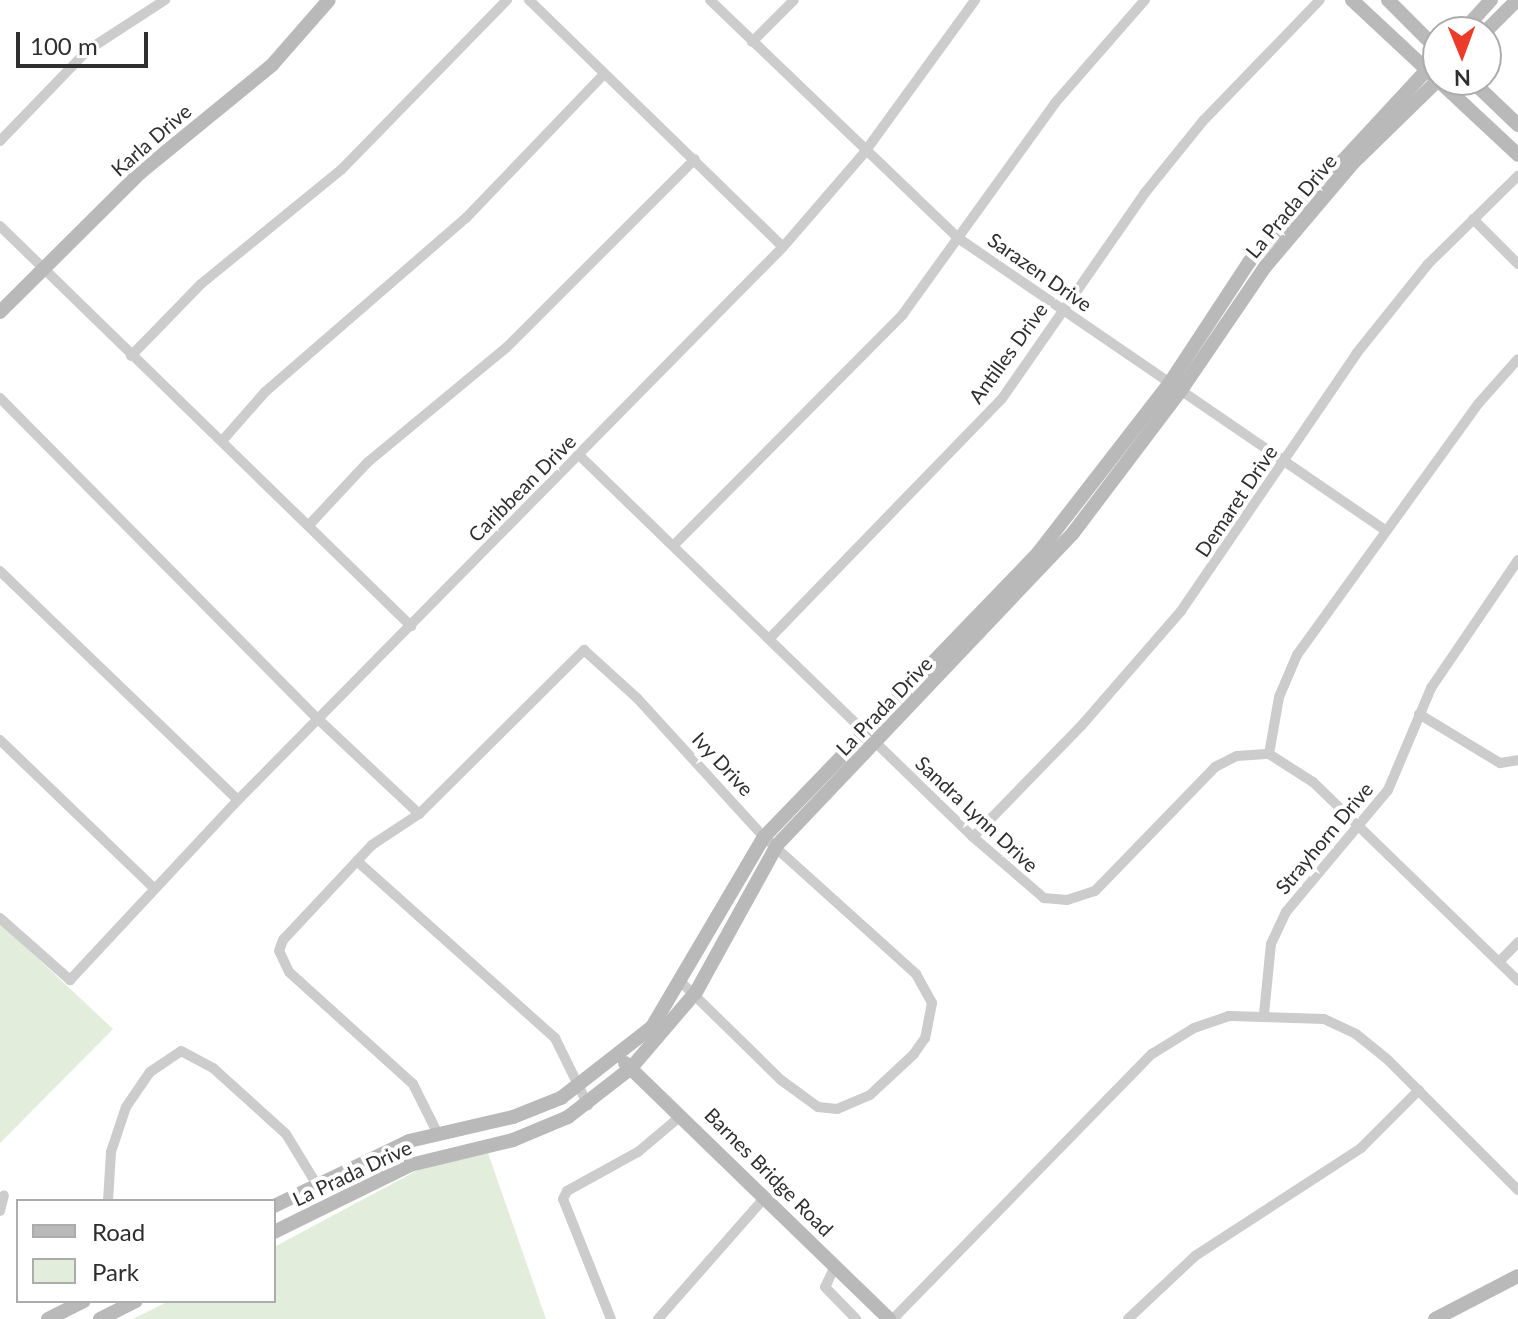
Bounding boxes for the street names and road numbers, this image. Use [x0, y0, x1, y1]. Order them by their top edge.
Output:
street label: Karla Drive [106, 99, 196, 181]
street label: La Prada Drive [1241, 149, 1341, 263]
street label: Sarazen Drive [984, 227, 1096, 317]
street label: Antilles Drive [964, 298, 1052, 408]
street label: Caribbean Drive [463, 429, 581, 547]
street label: Demaret Drive [1190, 441, 1282, 561]
street label: La Prada Drive [831, 652, 937, 760]
street label: Ivy Drive [687, 727, 759, 801]
street label: Sandra Lynn Drive [911, 751, 1043, 877]
street label: Strayhorn Drive [1270, 777, 1378, 899]
street label: Barnes Bridge Road [700, 1103, 838, 1241]
street label: La Prada Drive [289, 1135, 415, 1211]

